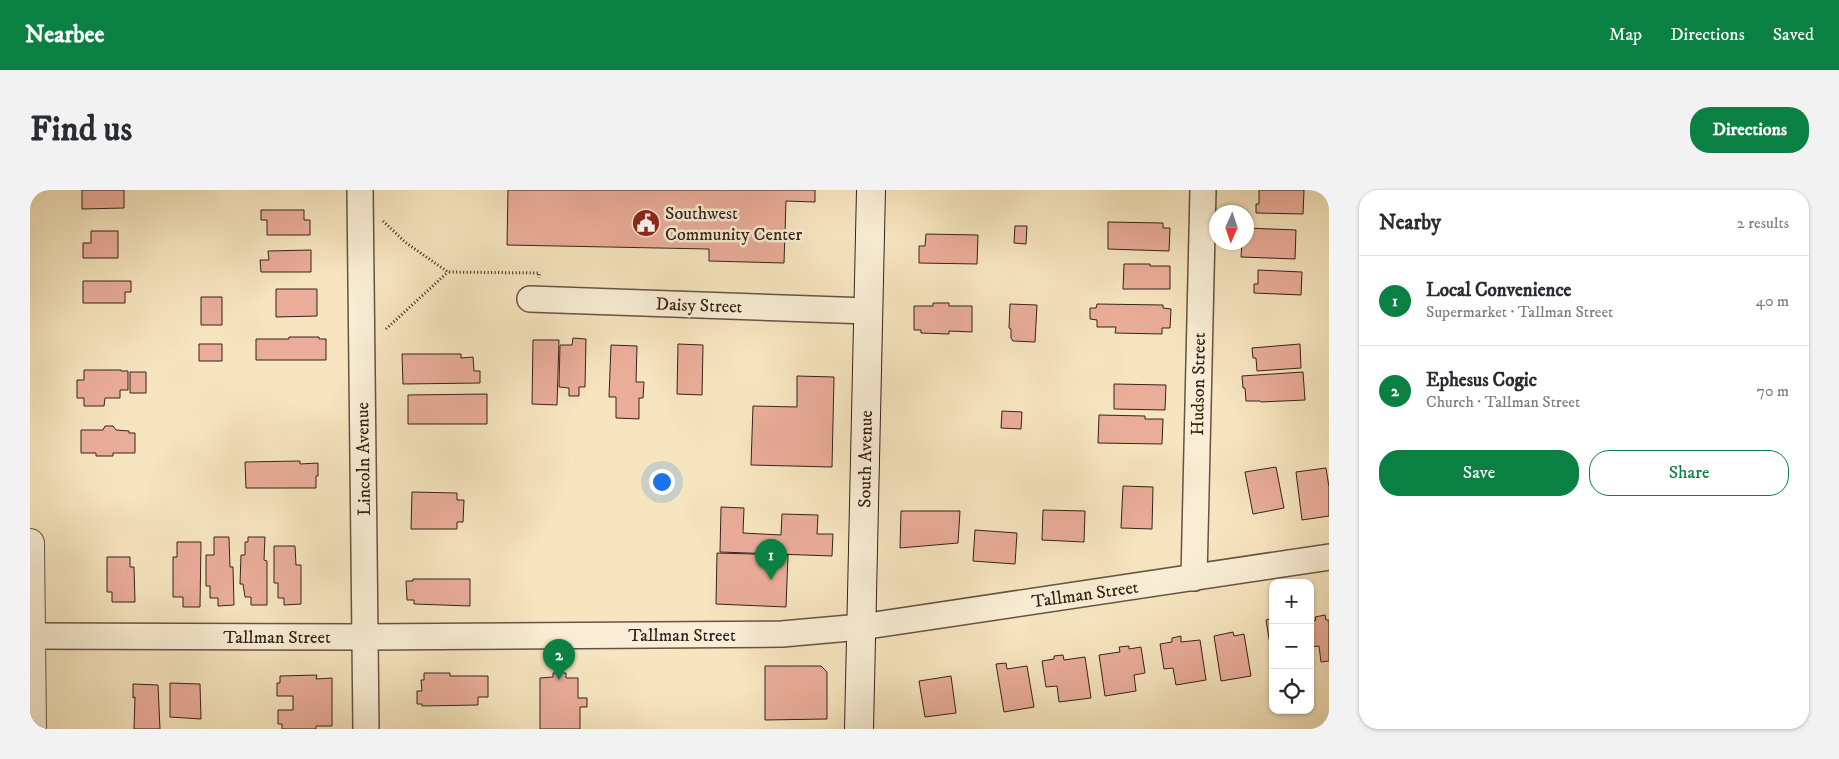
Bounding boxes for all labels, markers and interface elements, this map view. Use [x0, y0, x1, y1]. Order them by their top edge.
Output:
text: Nearbee [25, 20, 104, 50]
text: Map [1609, 24, 1642, 46]
text: Directions [1670, 24, 1745, 46]
text: Saved [1773, 24, 1814, 46]
button: Directions [1690, 107, 1809, 153]
text: Find us [30, 108, 132, 152]
place label: Southwest Community Center [665, 203, 802, 246]
north arrow [1209, 205, 1254, 250]
public building icon: Southwest Community Center [631, 208, 661, 238]
text: Nearby [1379, 210, 1441, 236]
text: 2 results [1737, 213, 1789, 233]
text: Local Convenience [1426, 279, 1571, 302]
text: 1 [1392, 291, 1398, 311]
text: 40 m [1756, 291, 1789, 311]
street label: Daisy Street [655, 293, 743, 319]
text: Supermarket · Tallman Street [1426, 302, 1613, 322]
street label: Hudson Street [1187, 332, 1211, 436]
text: Ephesus Cogic [1426, 369, 1537, 392]
text: 2 [1391, 381, 1399, 401]
text: 70 m [1757, 381, 1789, 401]
text: Church · Tallman Street [1426, 392, 1580, 412]
street label: Lincoln Avenue [352, 402, 376, 516]
street label: South Avenue [854, 410, 878, 508]
button: Save [1379, 450, 1579, 496]
button: Share [1589, 450, 1789, 496]
your location [649, 469, 675, 495]
pin: 1 [755, 539, 787, 580]
street label: Tallman Street [1030, 577, 1140, 613]
map controls [1269, 579, 1314, 714]
button: + [1269, 579, 1314, 624]
button: − [1269, 624, 1314, 669]
street label: Tallman Street [628, 625, 736, 647]
street label: Tallman Street [223, 627, 331, 649]
pin: 2 [543, 639, 575, 680]
button: locate [1269, 669, 1314, 714]

